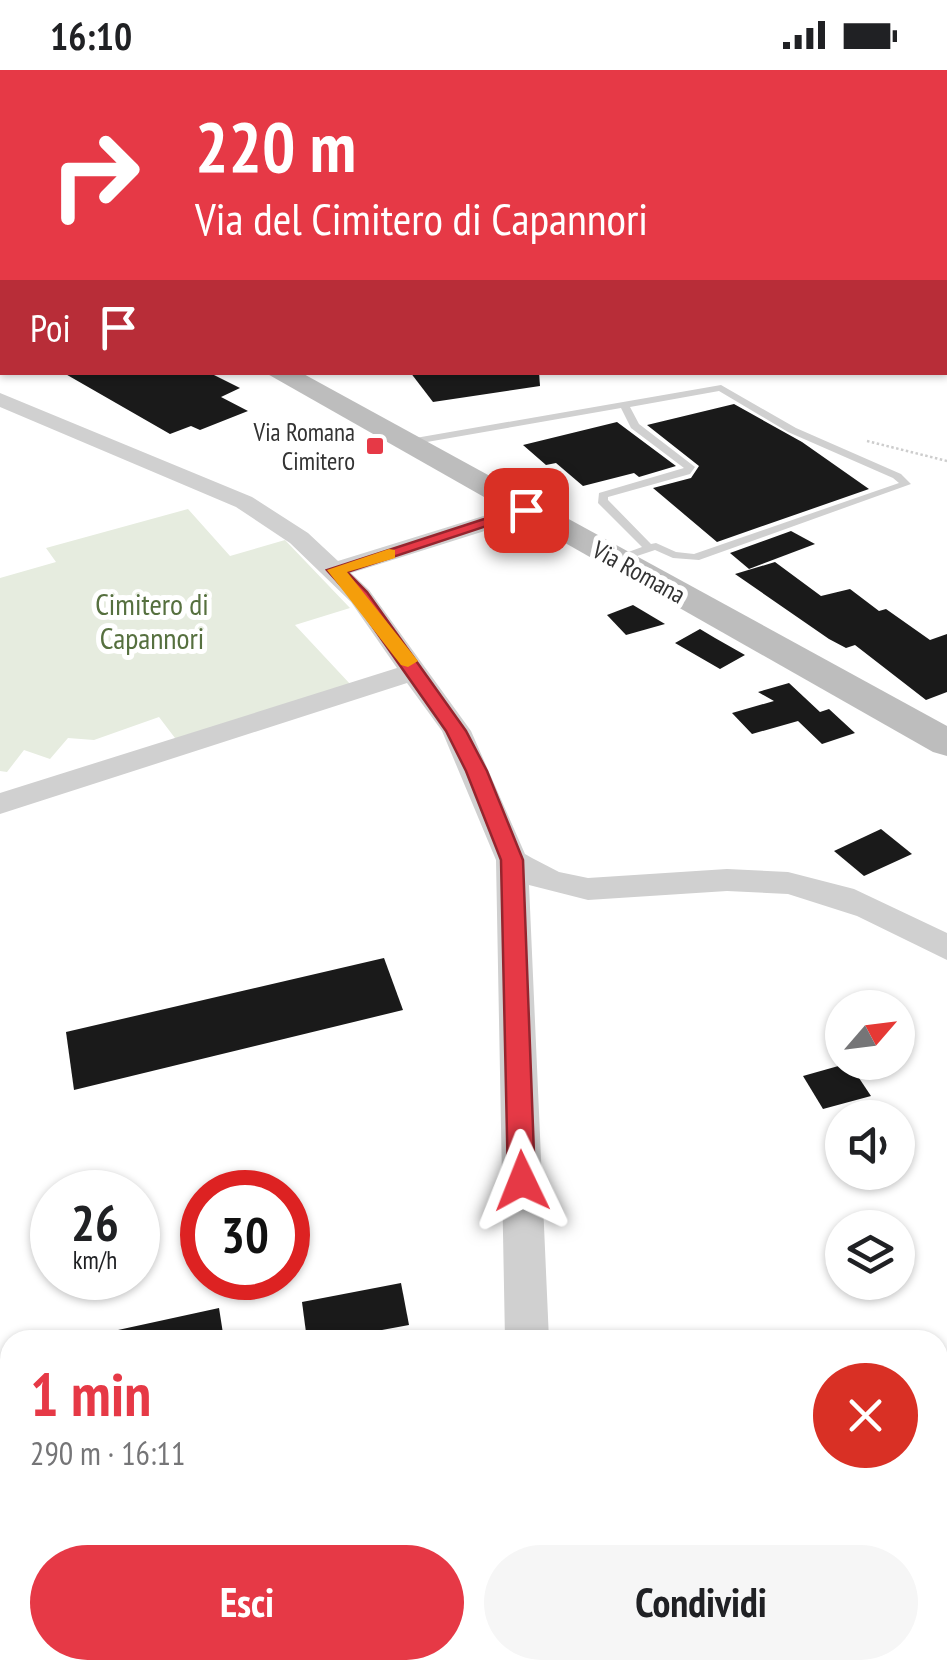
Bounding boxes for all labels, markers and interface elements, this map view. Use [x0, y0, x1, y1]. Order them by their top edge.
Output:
text: 16:10 [50, 11, 132, 60]
text: 220 m [195, 101, 356, 191]
icon: right [30, 110, 160, 240]
text: Via del Cimitero di Capannori [195, 189, 648, 247]
icon: arrive [91, 300, 146, 355]
text: Poi [30, 303, 71, 352]
place label: Via Romana Cimitero [253, 416, 355, 477]
marker: Via Romana Cimitero [364, 435, 386, 457]
pin [484, 468, 569, 553]
icon: arrive [499, 483, 554, 538]
street label: Via Romana [586, 533, 691, 611]
park label: Cimitero di Capannori [95, 584, 209, 657]
north arrow [825, 990, 915, 1080]
map controls [825, 990, 915, 1300]
button: sound [825, 1100, 915, 1190]
position arrow [470, 1129, 574, 1233]
speed limit sign: 30 [180, 1170, 310, 1300]
text: 26 [71, 1190, 119, 1255]
button: layers [825, 1210, 915, 1300]
text: km/h [73, 1244, 117, 1276]
text: 1 min [30, 1355, 151, 1433]
button: close [813, 1363, 918, 1468]
text: 290 m · 16:11 [30, 1432, 185, 1474]
button: Esci [30, 1545, 464, 1660]
button: Condividi [484, 1545, 918, 1660]

